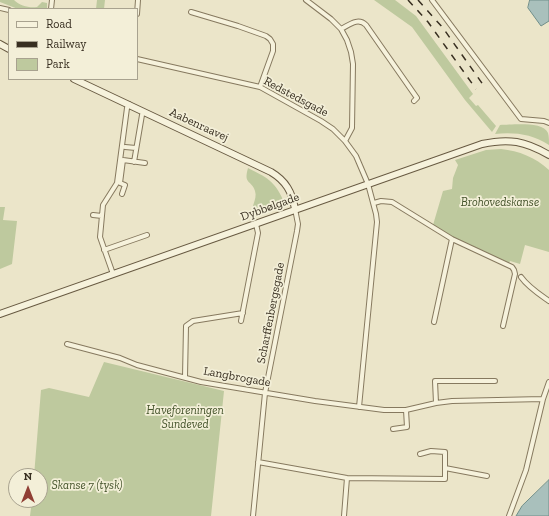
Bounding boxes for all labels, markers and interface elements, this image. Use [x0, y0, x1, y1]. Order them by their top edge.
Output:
legend [8, 8, 138, 80]
text: Road [46, 17, 72, 31]
text: Railway [46, 37, 87, 51]
text: Park [46, 57, 70, 71]
street label: Redstedsgade [261, 74, 331, 120]
street label: Aabenraavej [167, 105, 231, 145]
street label: Dybbølgade [239, 190, 301, 224]
park label: Brohovedskanse [461, 196, 539, 210]
street label: Scharffenbergsgade [254, 261, 288, 365]
street label: Langbrogade [202, 364, 272, 390]
park label: Haveforeningen Sundeved [146, 404, 224, 432]
north arrow [8, 468, 48, 508]
text: N [24, 470, 32, 483]
park label: Skanse 7 (tysk) [52, 479, 122, 493]

